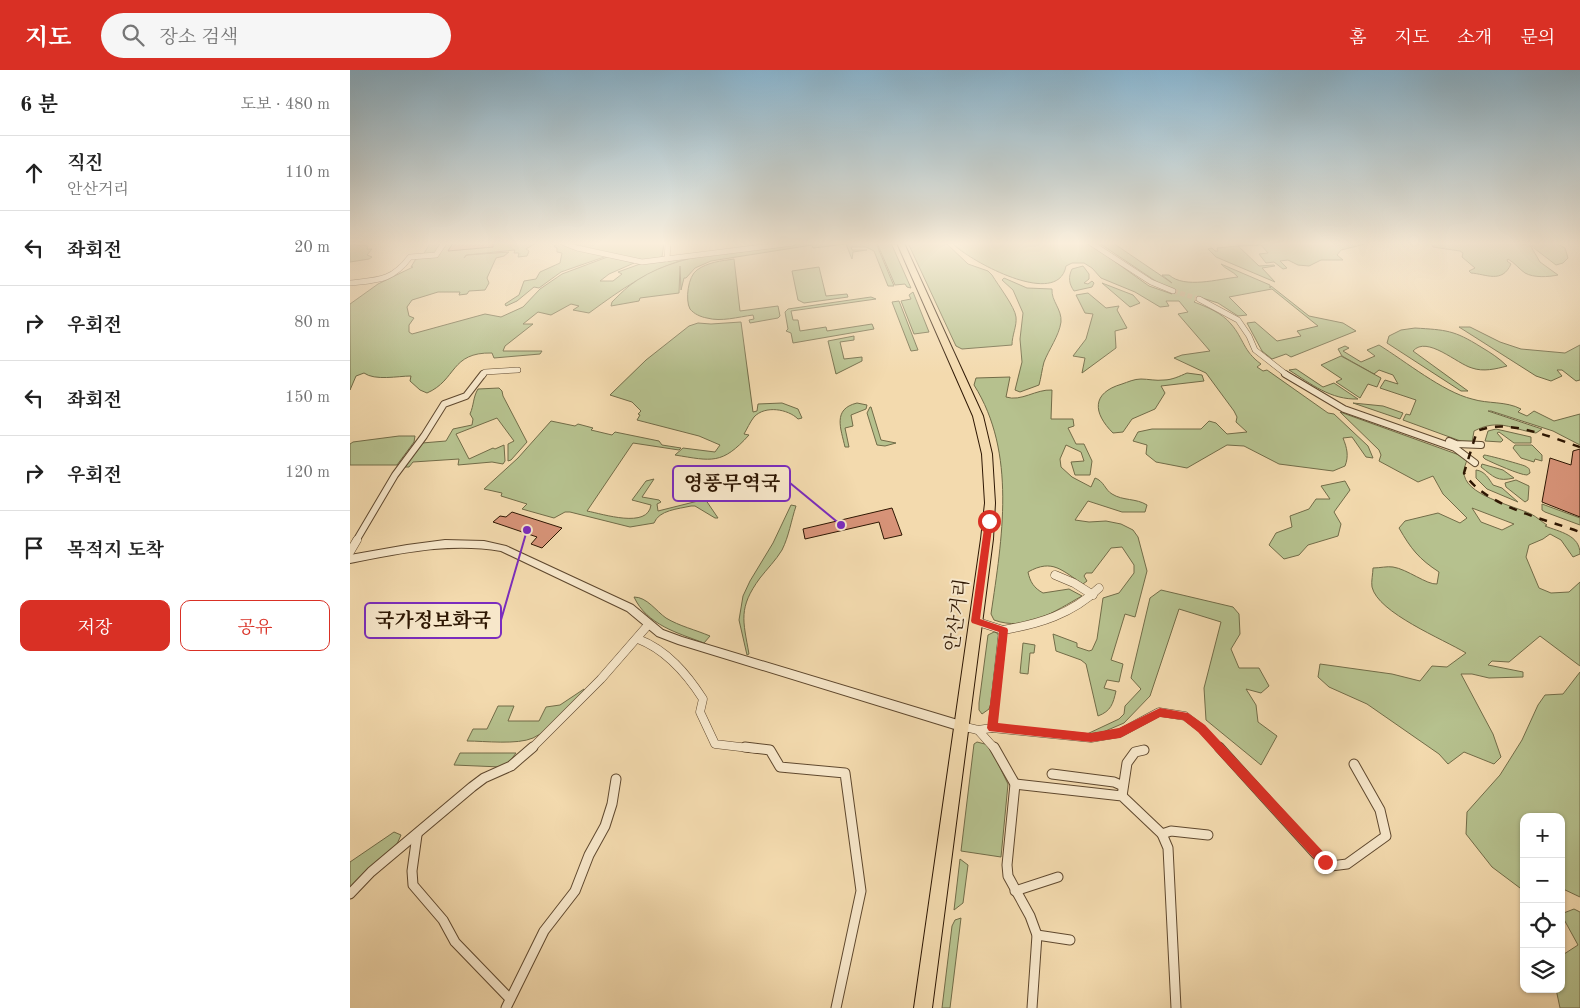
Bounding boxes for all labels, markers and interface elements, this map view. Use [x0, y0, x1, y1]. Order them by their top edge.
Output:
search box [101, 13, 451, 58]
icon: search [119, 21, 147, 49]
text: 지도 [25, 27, 71, 51]
text: 장소 검색 [159, 29, 238, 48]
text: 홈 [1349, 29, 1367, 47]
text: 지도 [1395, 29, 1429, 47]
text: 소개 [1457, 29, 1492, 47]
text: 문의 [1520, 29, 1555, 47]
text: 6 분 [20, 95, 58, 116]
text: 도보 · 480 m [241, 97, 330, 113]
text: 직진 [67, 155, 104, 174]
icon: ahead [20, 159, 48, 187]
text: 110 m [285, 165, 330, 181]
text: 안산거리 [67, 182, 129, 198]
icon: left [20, 234, 48, 262]
text: 20 m [294, 240, 330, 256]
text: 좌회전 [67, 242, 122, 261]
icon: right [20, 309, 48, 337]
text: 80 m [294, 315, 330, 331]
text: 우회전 [67, 317, 122, 336]
icon: left [20, 384, 48, 412]
text: 150 m [285, 390, 330, 406]
text: 좌회전 [67, 392, 122, 411]
icon: right [20, 459, 48, 487]
text: 120 m [285, 465, 330, 481]
callout: 영풍무역국 [673, 466, 790, 501]
text: 우회전 [67, 467, 122, 486]
text: 영풍무역국 [684, 472, 780, 495]
route start [978, 510, 1001, 533]
icon: arrive [20, 534, 48, 562]
text: 목적지 도착 [67, 542, 164, 561]
street label: 안산거리 [942, 577, 973, 653]
button: 저장 [20, 600, 170, 651]
button: 공유 [180, 600, 330, 651]
callout: 국가정보화국 [365, 603, 501, 638]
text: 국가정보화국 [375, 609, 491, 632]
map controls [1520, 813, 1565, 993]
button: + [1520, 813, 1565, 858]
route end [1314, 851, 1337, 874]
button: − [1520, 858, 1565, 903]
button: locate [1520, 903, 1565, 948]
button: layers [1520, 948, 1565, 993]

